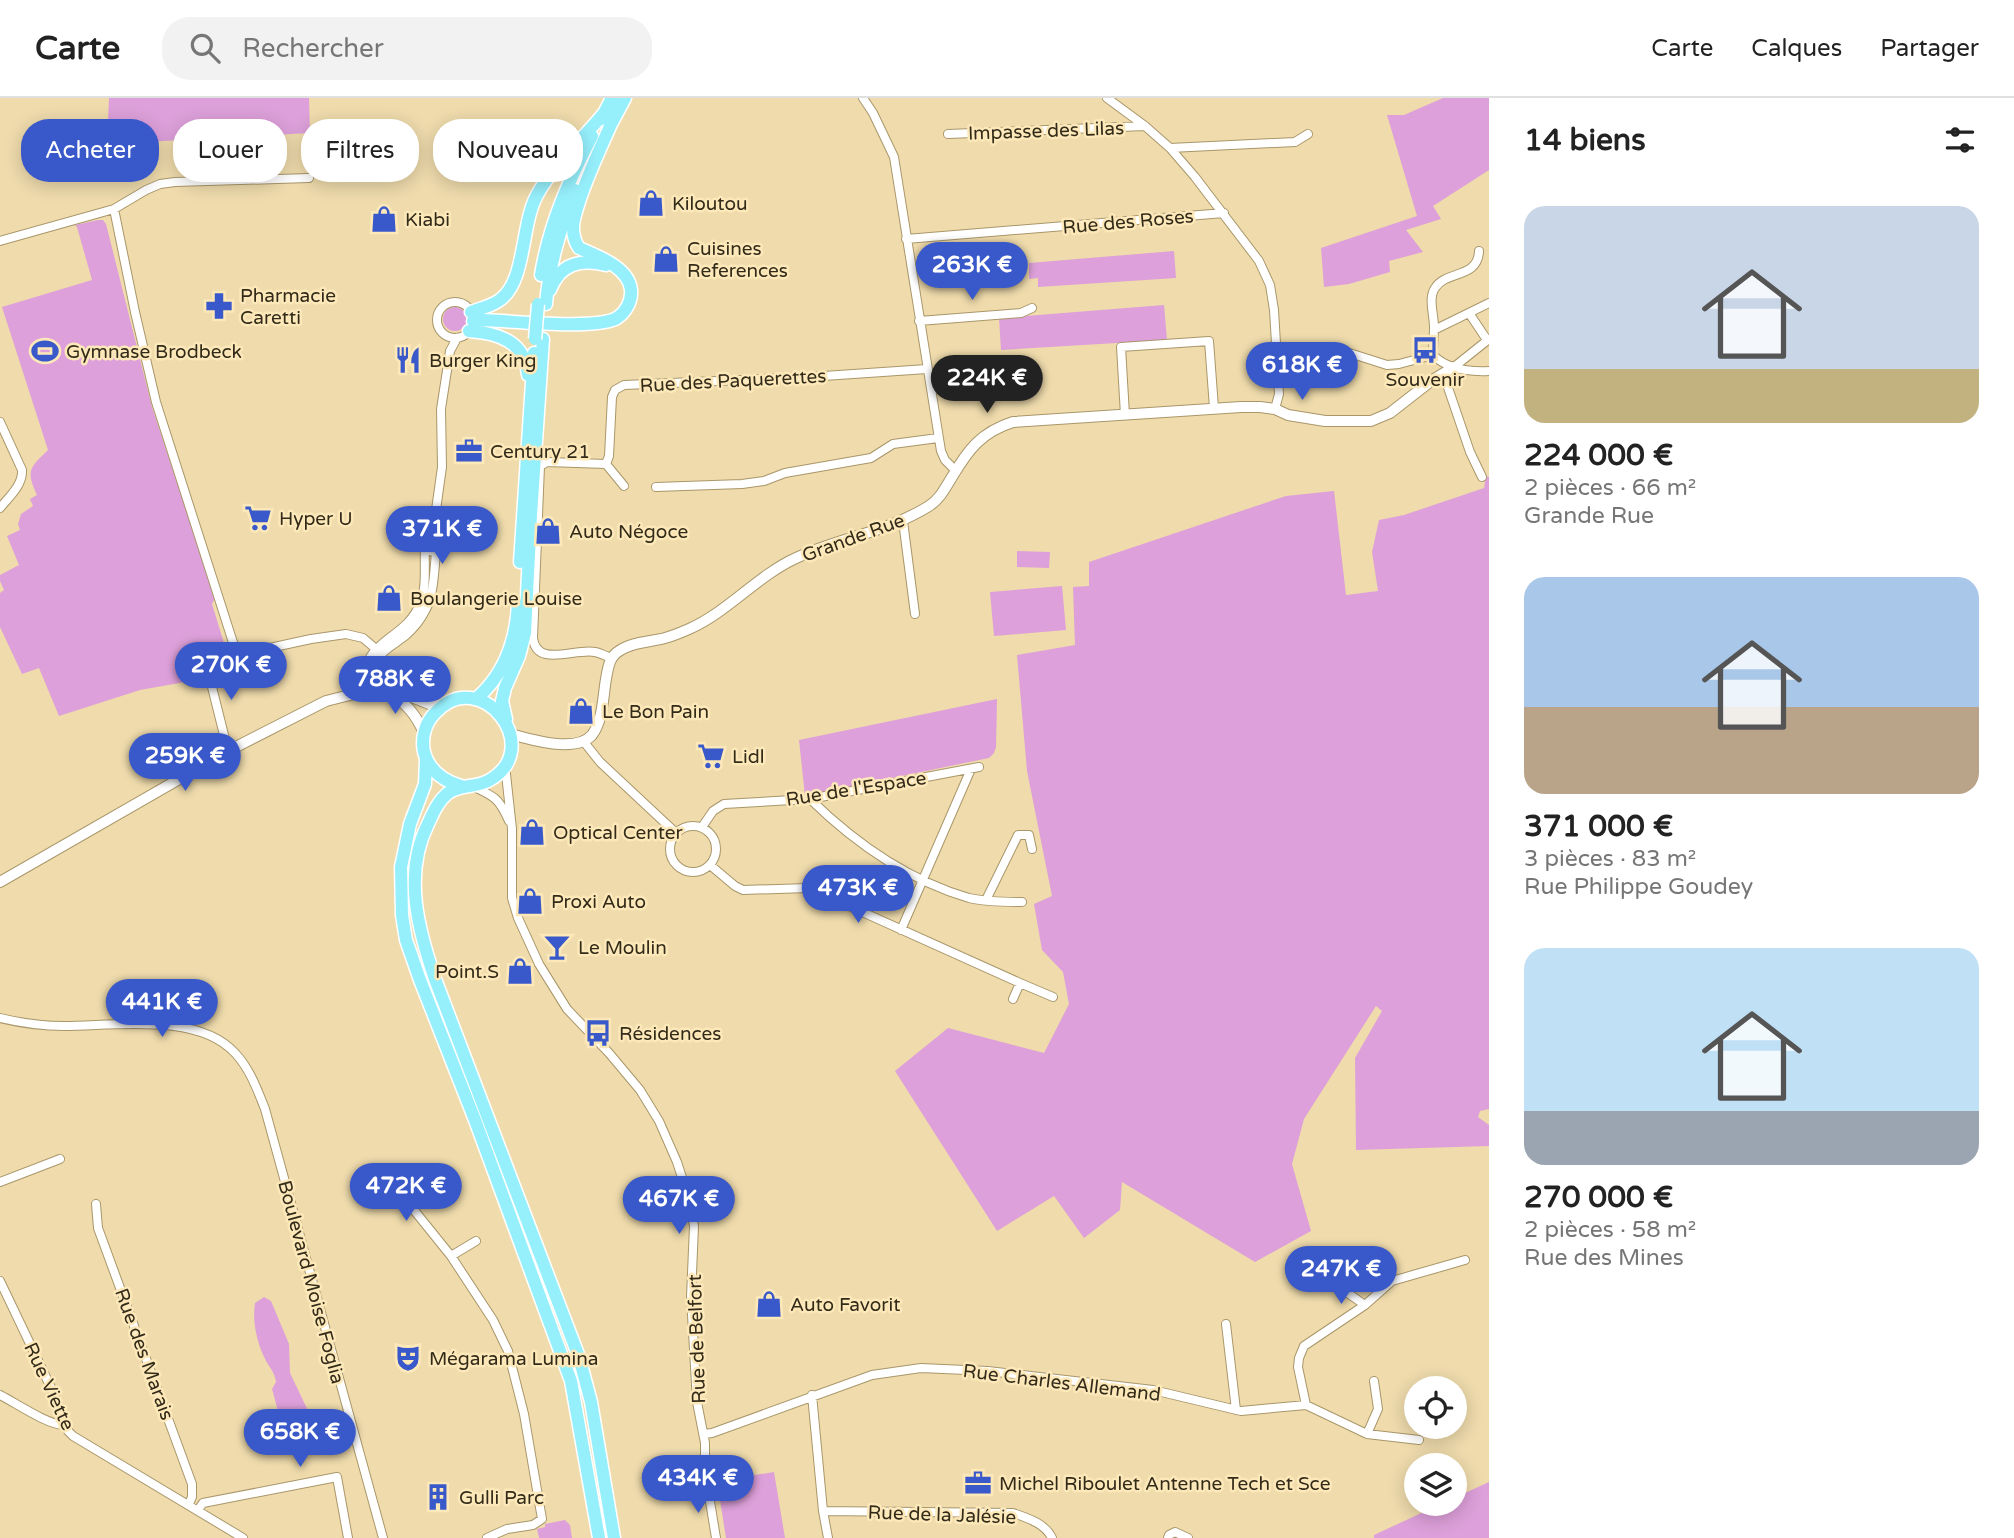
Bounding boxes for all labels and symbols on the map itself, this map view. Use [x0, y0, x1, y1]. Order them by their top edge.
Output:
street label: Impasse des Lilas [968, 117, 1125, 145]
shop icon: Kiloutou [636, 188, 666, 218]
place label: Kiloutou [672, 193, 748, 215]
shop icon: Kiabi [369, 204, 399, 234]
street label: Rue des Roses [1062, 205, 1195, 239]
place label: Kiabi [405, 209, 450, 231]
place label: Cuisines References [687, 238, 788, 282]
pin: 263K € [915, 242, 1029, 302]
shop icon: Cuisines References [651, 244, 681, 274]
place label: Pharmacie Caretti [240, 285, 336, 329]
pharmacy icon: Pharmacie Caretti [204, 291, 234, 321]
bus stop icon: Souvenir [1410, 335, 1440, 365]
sports icon: Gymnase Brodbeck [30, 336, 60, 366]
place label: Gymnase Brodbeck [66, 341, 242, 363]
pin: 618K € [1245, 342, 1359, 402]
restaurant icon: Burger King [393, 345, 423, 375]
place label: Burger King [429, 350, 537, 372]
pin: 224K € [930, 356, 1044, 415]
street label: Rue des Paquerettes [639, 365, 827, 397]
place label: Souvenir [1385, 369, 1465, 391]
office icon: Century 21 [454, 436, 484, 466]
place label: Century 21 [490, 441, 590, 463]
supermarket icon: Hyper U [243, 503, 273, 533]
pin: 371K € [385, 506, 499, 566]
place label: Hyper U [279, 508, 353, 530]
street label: Grande Rue [799, 509, 908, 567]
shop icon: Auto Négoce [533, 516, 563, 546]
place label: Auto Négoce [569, 521, 688, 543]
shop icon: Boulangerie Louise [374, 583, 404, 613]
place label: Boulangerie Louise [410, 588, 582, 610]
pin: 270K € [174, 642, 288, 702]
pin: 788K € [338, 656, 452, 716]
shop icon: Le Bon Pain [566, 696, 596, 726]
place label: Le Bon Pain [602, 701, 709, 723]
pin: 259K € [128, 734, 242, 793]
supermarket icon: Lidl [696, 741, 726, 771]
place label: Lidl [732, 746, 764, 768]
street label: Rue de l'Espace [784, 767, 928, 811]
shop icon: Optical Center [517, 817, 547, 847]
place label: Optical Center [553, 822, 684, 844]
pin: 473K € [801, 866, 915, 925]
shop icon: Proxi Auto [515, 886, 545, 916]
place label: Proxi Auto [551, 891, 646, 913]
bar icon: Le Moulin [542, 932, 572, 962]
place label: Le Moulin [578, 937, 667, 959]
shop icon: Point.S [505, 956, 535, 986]
place label: Point.S [435, 961, 499, 983]
pin: 441K € [105, 979, 219, 1039]
bus stop icon: Résidences [583, 1018, 613, 1048]
place label: Résidences [619, 1023, 721, 1045]
pin: 472K € [349, 1164, 463, 1223]
pin: 467K € [622, 1176, 736, 1236]
street label: Boulevard Moise Foglia [273, 1178, 349, 1386]
pin: 247K € [1284, 1246, 1398, 1306]
street label: Rue de Belfort [684, 1274, 710, 1404]
street label: Rue des Marais [110, 1286, 178, 1423]
shop icon: Auto Favorit [754, 1289, 784, 1319]
place label: Auto Favorit [790, 1294, 900, 1316]
street label: Rue Viette [19, 1339, 79, 1434]
theatre icon: Mégarama Lumina [393, 1343, 423, 1373]
place label: Mégarama Lumina [429, 1348, 598, 1370]
street label: Rue Charles Allemand [962, 1360, 1162, 1406]
pin: 658K € [243, 1410, 357, 1469]
pin: 434K € [641, 1456, 755, 1515]
office icon: Michel Riboulet Antenne Tech et Sce [963, 1468, 993, 1498]
place label: Michel Riboulet Antenne Tech et Sce [999, 1473, 1330, 1495]
building icon: Gulli Parc [423, 1482, 453, 1512]
place label: Gulli Parc [459, 1487, 544, 1509]
street label: Rue de la Jalésie [867, 1501, 1017, 1529]

